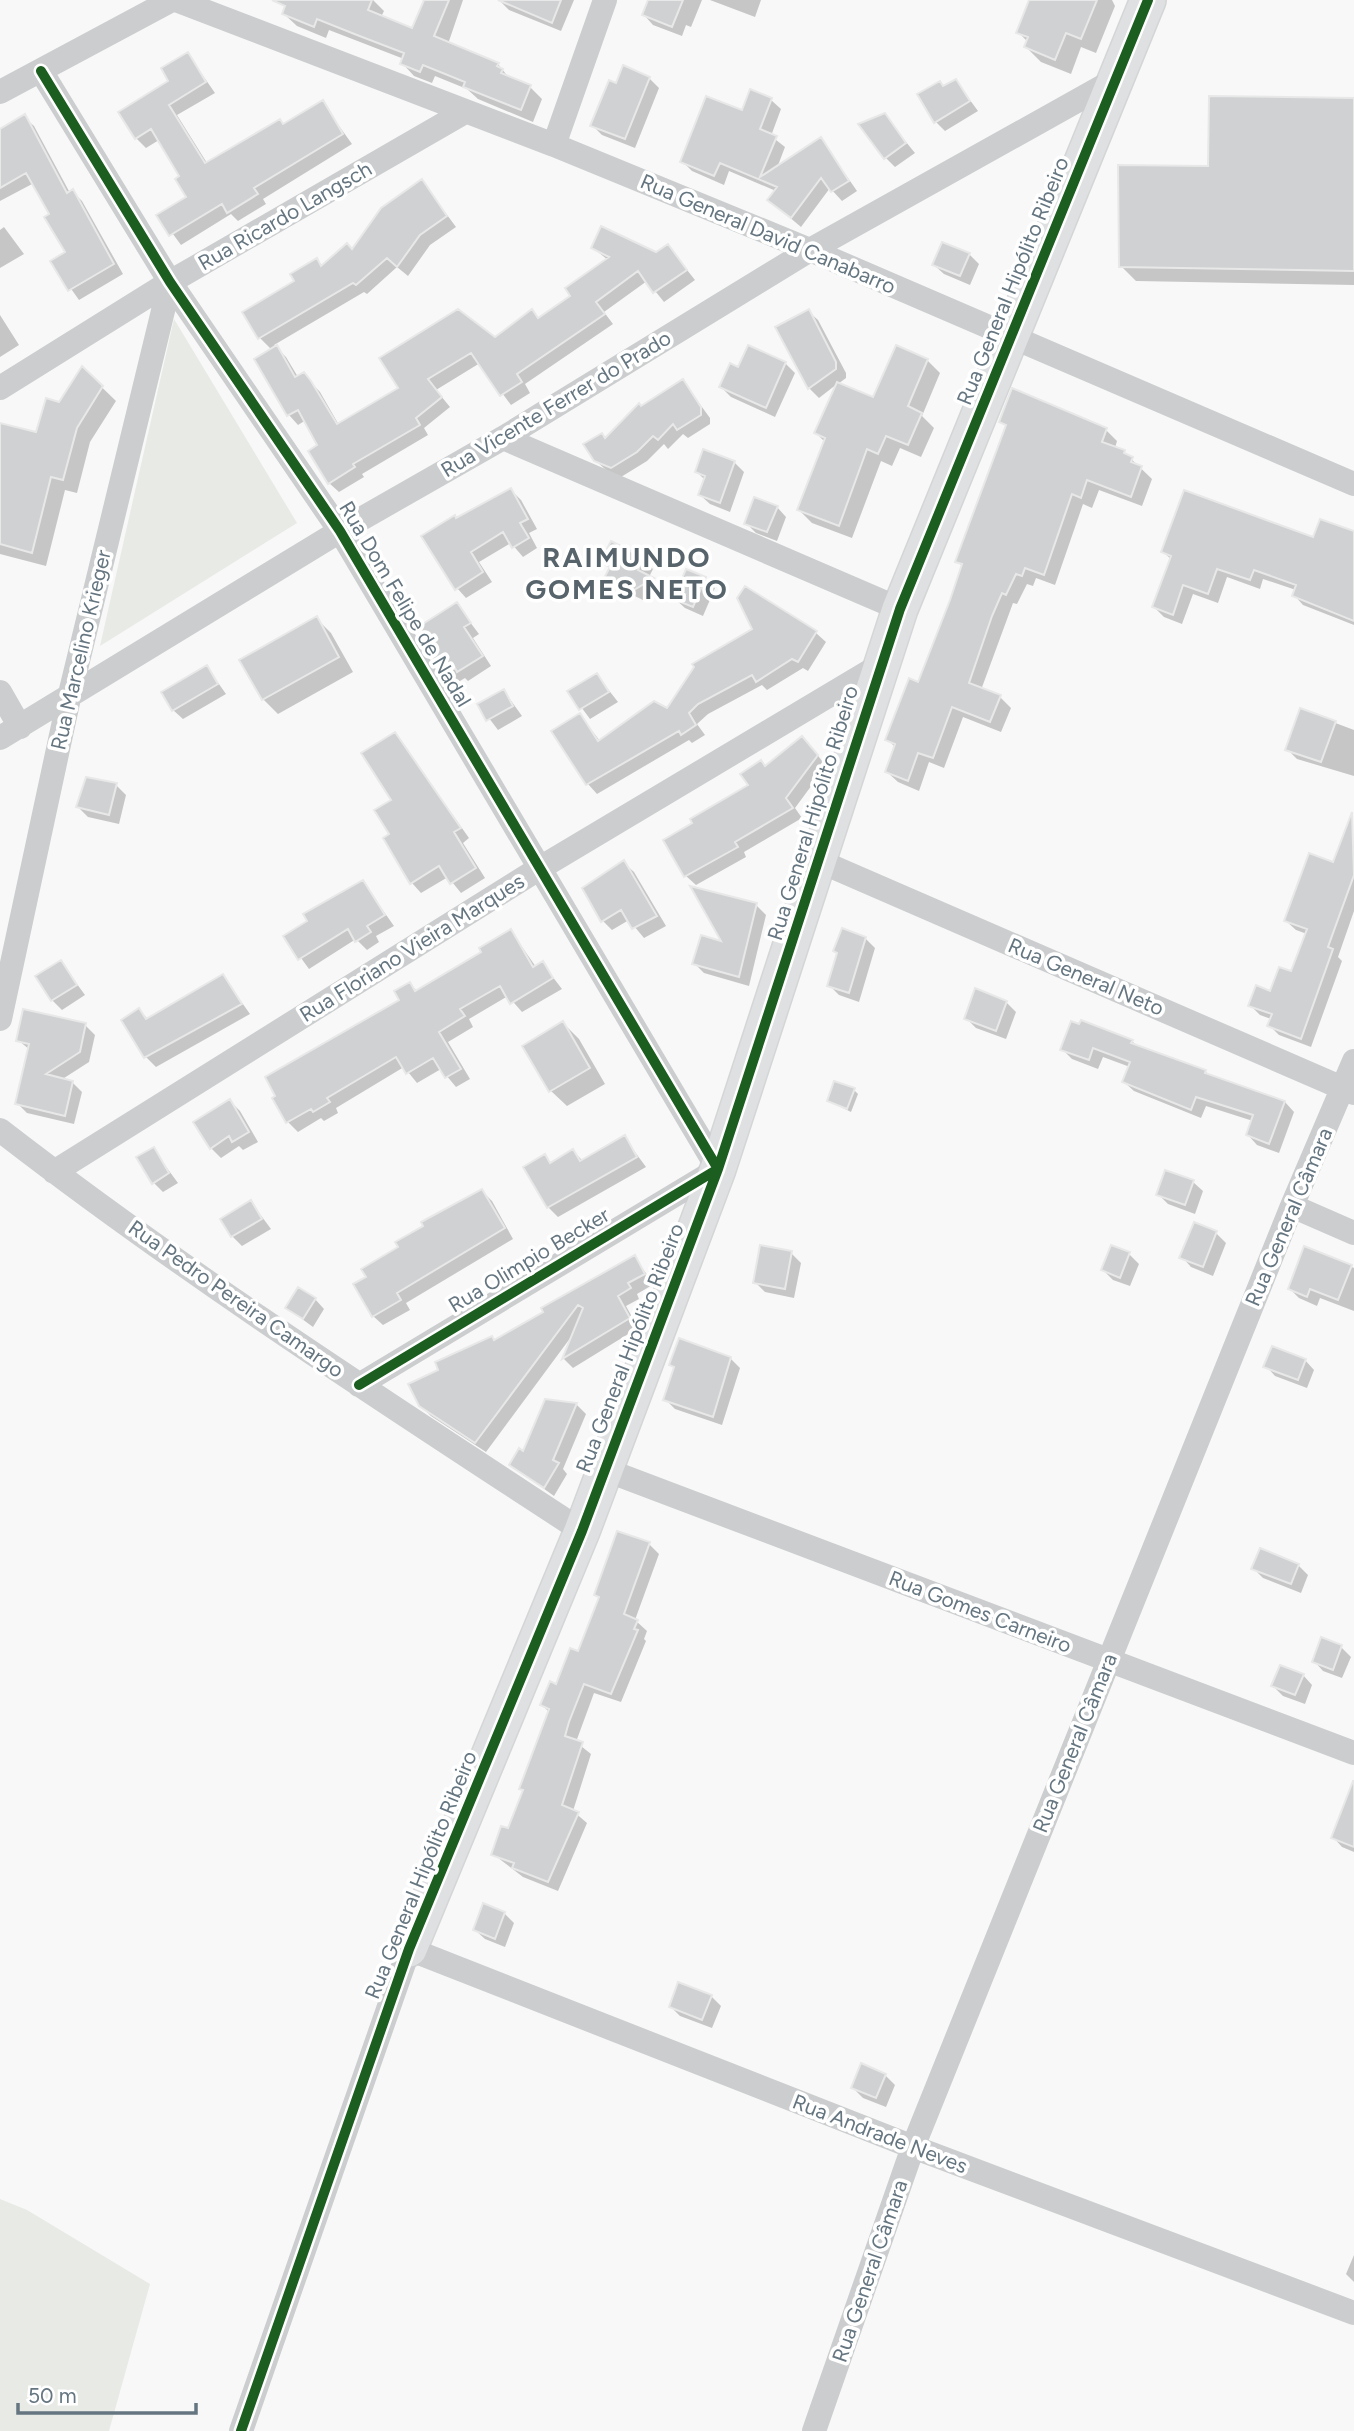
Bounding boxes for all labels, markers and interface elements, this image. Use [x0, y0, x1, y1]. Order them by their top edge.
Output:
street label: Rua General Hipólito Ribeiro [951, 153, 1074, 408]
street label: Rua Ricardo Langsch [194, 156, 376, 275]
street label: Rua General David Canabarro [637, 168, 900, 299]
street label: Rua Vicente Ferrer do Prado [436, 325, 675, 482]
street label: Rua Dom Felipe de Nadal [334, 496, 477, 711]
district label: RAIMUNDO GOMES NETO [525, 540, 729, 606]
street label: Rua Marcelino Krieger [45, 547, 116, 752]
street label: Rua General Hipólito Ribeiro [762, 683, 863, 943]
street label: Rua Floriano Vieira Marques [295, 868, 529, 1027]
street label: Rua General Neto [1005, 932, 1168, 1021]
street label: Rua General Câmara [1240, 1124, 1337, 1310]
street label: Rua Olimpio Becker [444, 1202, 614, 1317]
street label: Rua Pedro Pereira Camargo [124, 1215, 349, 1382]
street label: Rua General Hipólito Ribeiro [570, 1220, 689, 1476]
street label: Rua Gomes Carneiro [885, 1565, 1075, 1658]
street label: Rua General Câmara [1027, 1649, 1122, 1836]
street label: Rua General Hipólito Ribeiro [359, 1747, 482, 2002]
street label: Rua Andrade Neves [789, 2089, 971, 2178]
street label: Rua General Câmara [827, 2176, 912, 2365]
scale bar [18, 2372, 196, 2416]
text: 50 m [28, 2383, 77, 2408]

